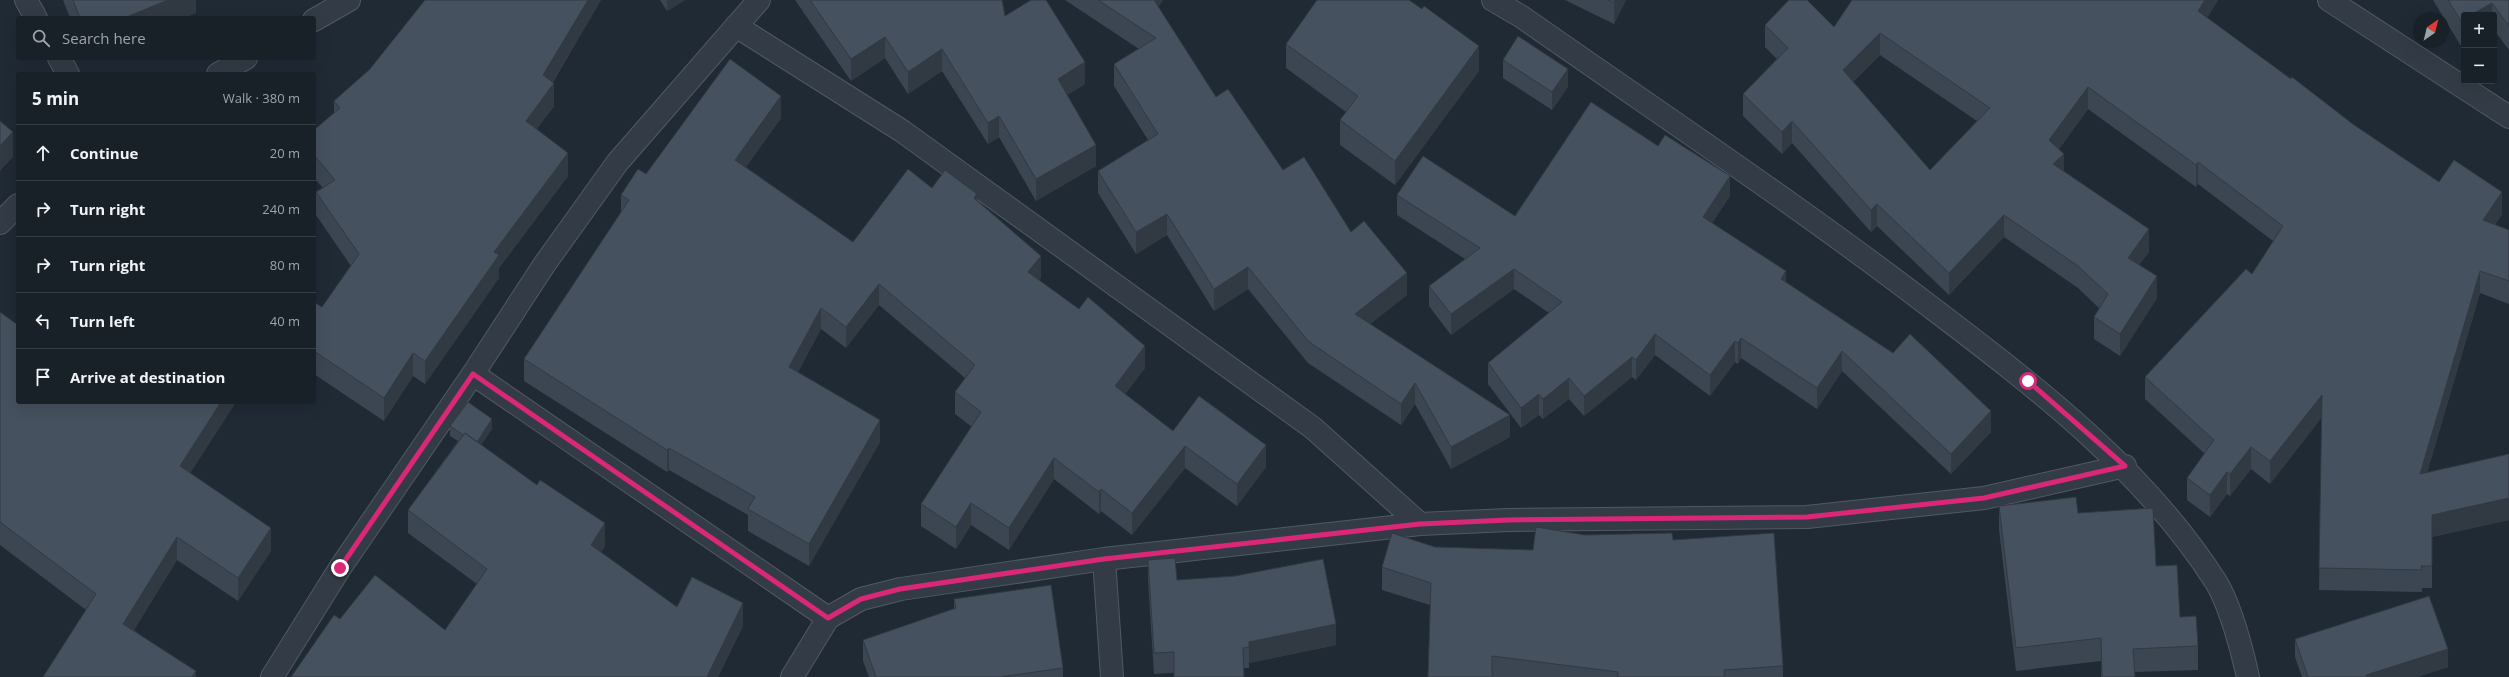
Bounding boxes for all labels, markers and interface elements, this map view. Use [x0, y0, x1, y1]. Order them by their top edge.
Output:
north arrow [2413, 12, 2449, 48]
map controls [2461, 12, 2497, 84]
button: + [2461, 12, 2497, 48]
search box [16, 16, 316, 60]
icon: search [30, 27, 52, 49]
text: Search here [62, 28, 146, 48]
button: − [2461, 48, 2497, 84]
text: 5 min [32, 87, 79, 110]
text: Walk · 380 m [223, 89, 300, 107]
icon: ahead [32, 142, 54, 164]
text: Continue [70, 143, 138, 163]
text: 20 m [270, 144, 300, 162]
icon: right [32, 198, 54, 220]
text: Turn right [70, 199, 145, 219]
text: 240 m [262, 200, 300, 218]
icon: right [32, 254, 54, 276]
text: Turn right [70, 255, 145, 275]
text: 80 m [270, 256, 300, 274]
icon: left [32, 310, 54, 332]
text: Turn left [70, 311, 135, 331]
text: 40 m [270, 312, 300, 330]
icon: arrive [32, 366, 54, 388]
text: Arrive at destination [70, 367, 225, 387]
route start [2019, 372, 2037, 390]
route end [331, 559, 349, 577]

